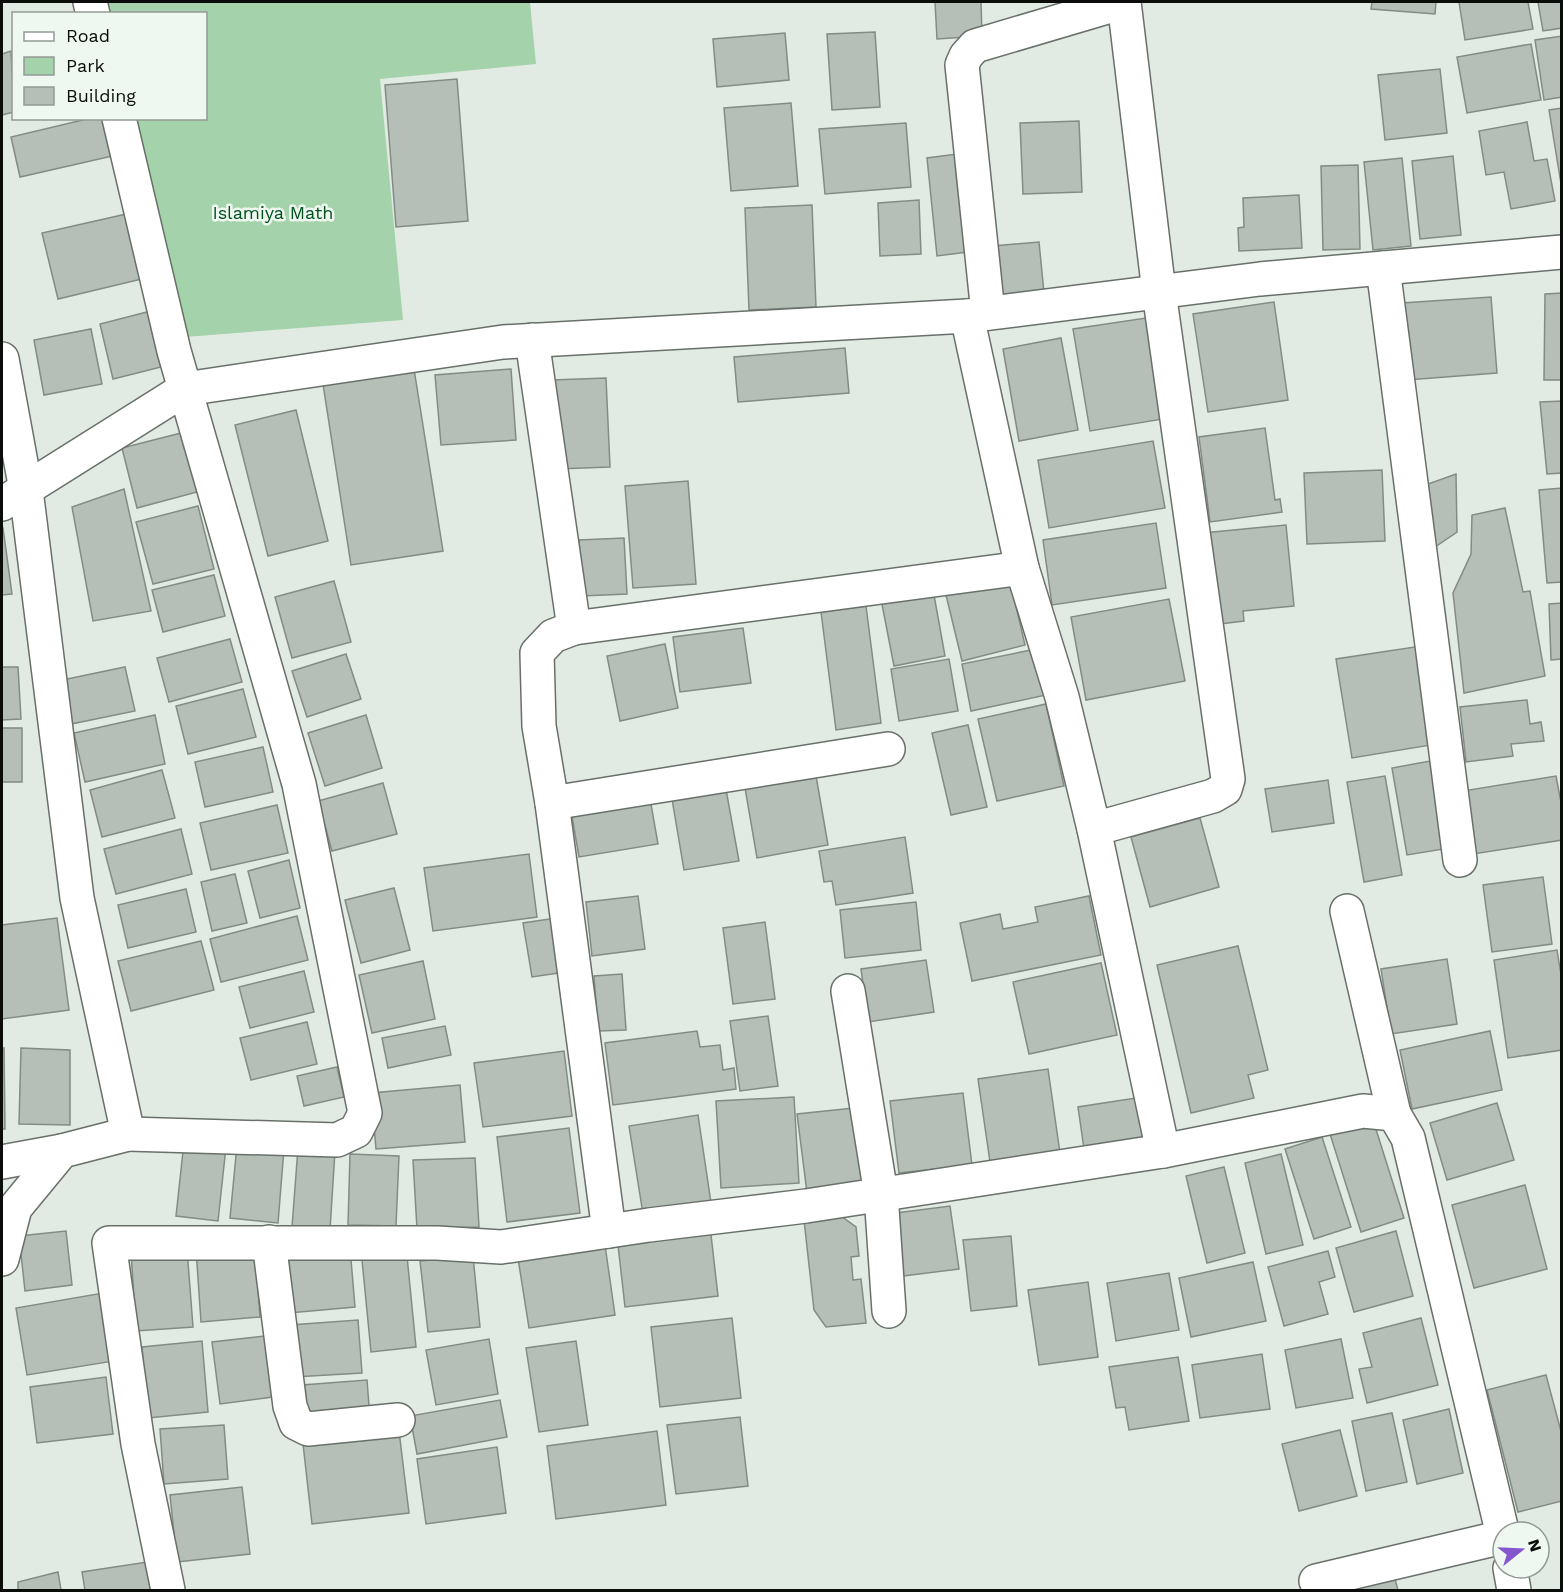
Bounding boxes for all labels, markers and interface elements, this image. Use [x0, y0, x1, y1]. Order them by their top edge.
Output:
legend [12, 12, 207, 120]
text: Road [66, 25, 110, 46]
text: Park [66, 55, 105, 76]
text: Building [66, 85, 136, 106]
park label: Islamiya Math [212, 202, 334, 223]
north arrow [1491, 1520, 1551, 1580]
text: N [1524, 1537, 1546, 1554]

